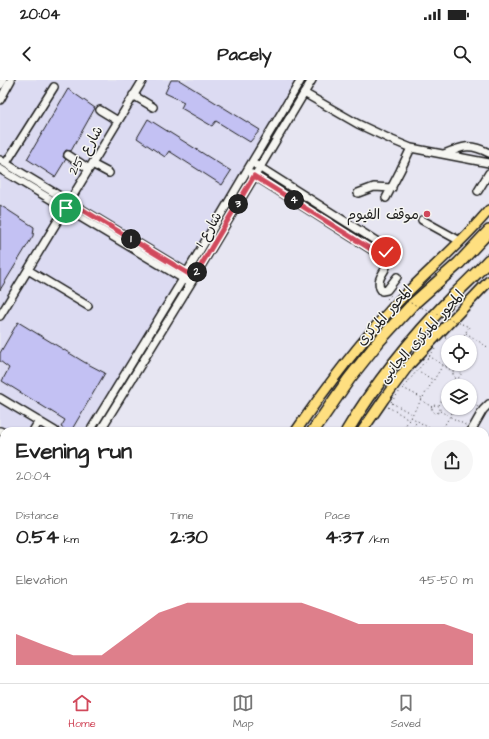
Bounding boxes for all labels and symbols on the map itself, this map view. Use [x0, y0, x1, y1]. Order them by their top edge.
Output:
street label: شارع 25 [63, 122, 108, 179]
pin: 4 [284, 190, 304, 210]
pin [49, 191, 83, 225]
pin: 3 [228, 194, 248, 214]
place label: موقف الفيوم [347, 205, 419, 226]
street label: شارع 1 [191, 208, 227, 251]
marker: موقف الفيوم [422, 209, 432, 219]
pin: 1 [121, 229, 141, 249]
pin [369, 235, 403, 269]
pin: 2 [187, 262, 207, 282]
street label: المحور المركزى [352, 281, 417, 350]
street label: المحور المركزى الجانبى [375, 286, 469, 388]

